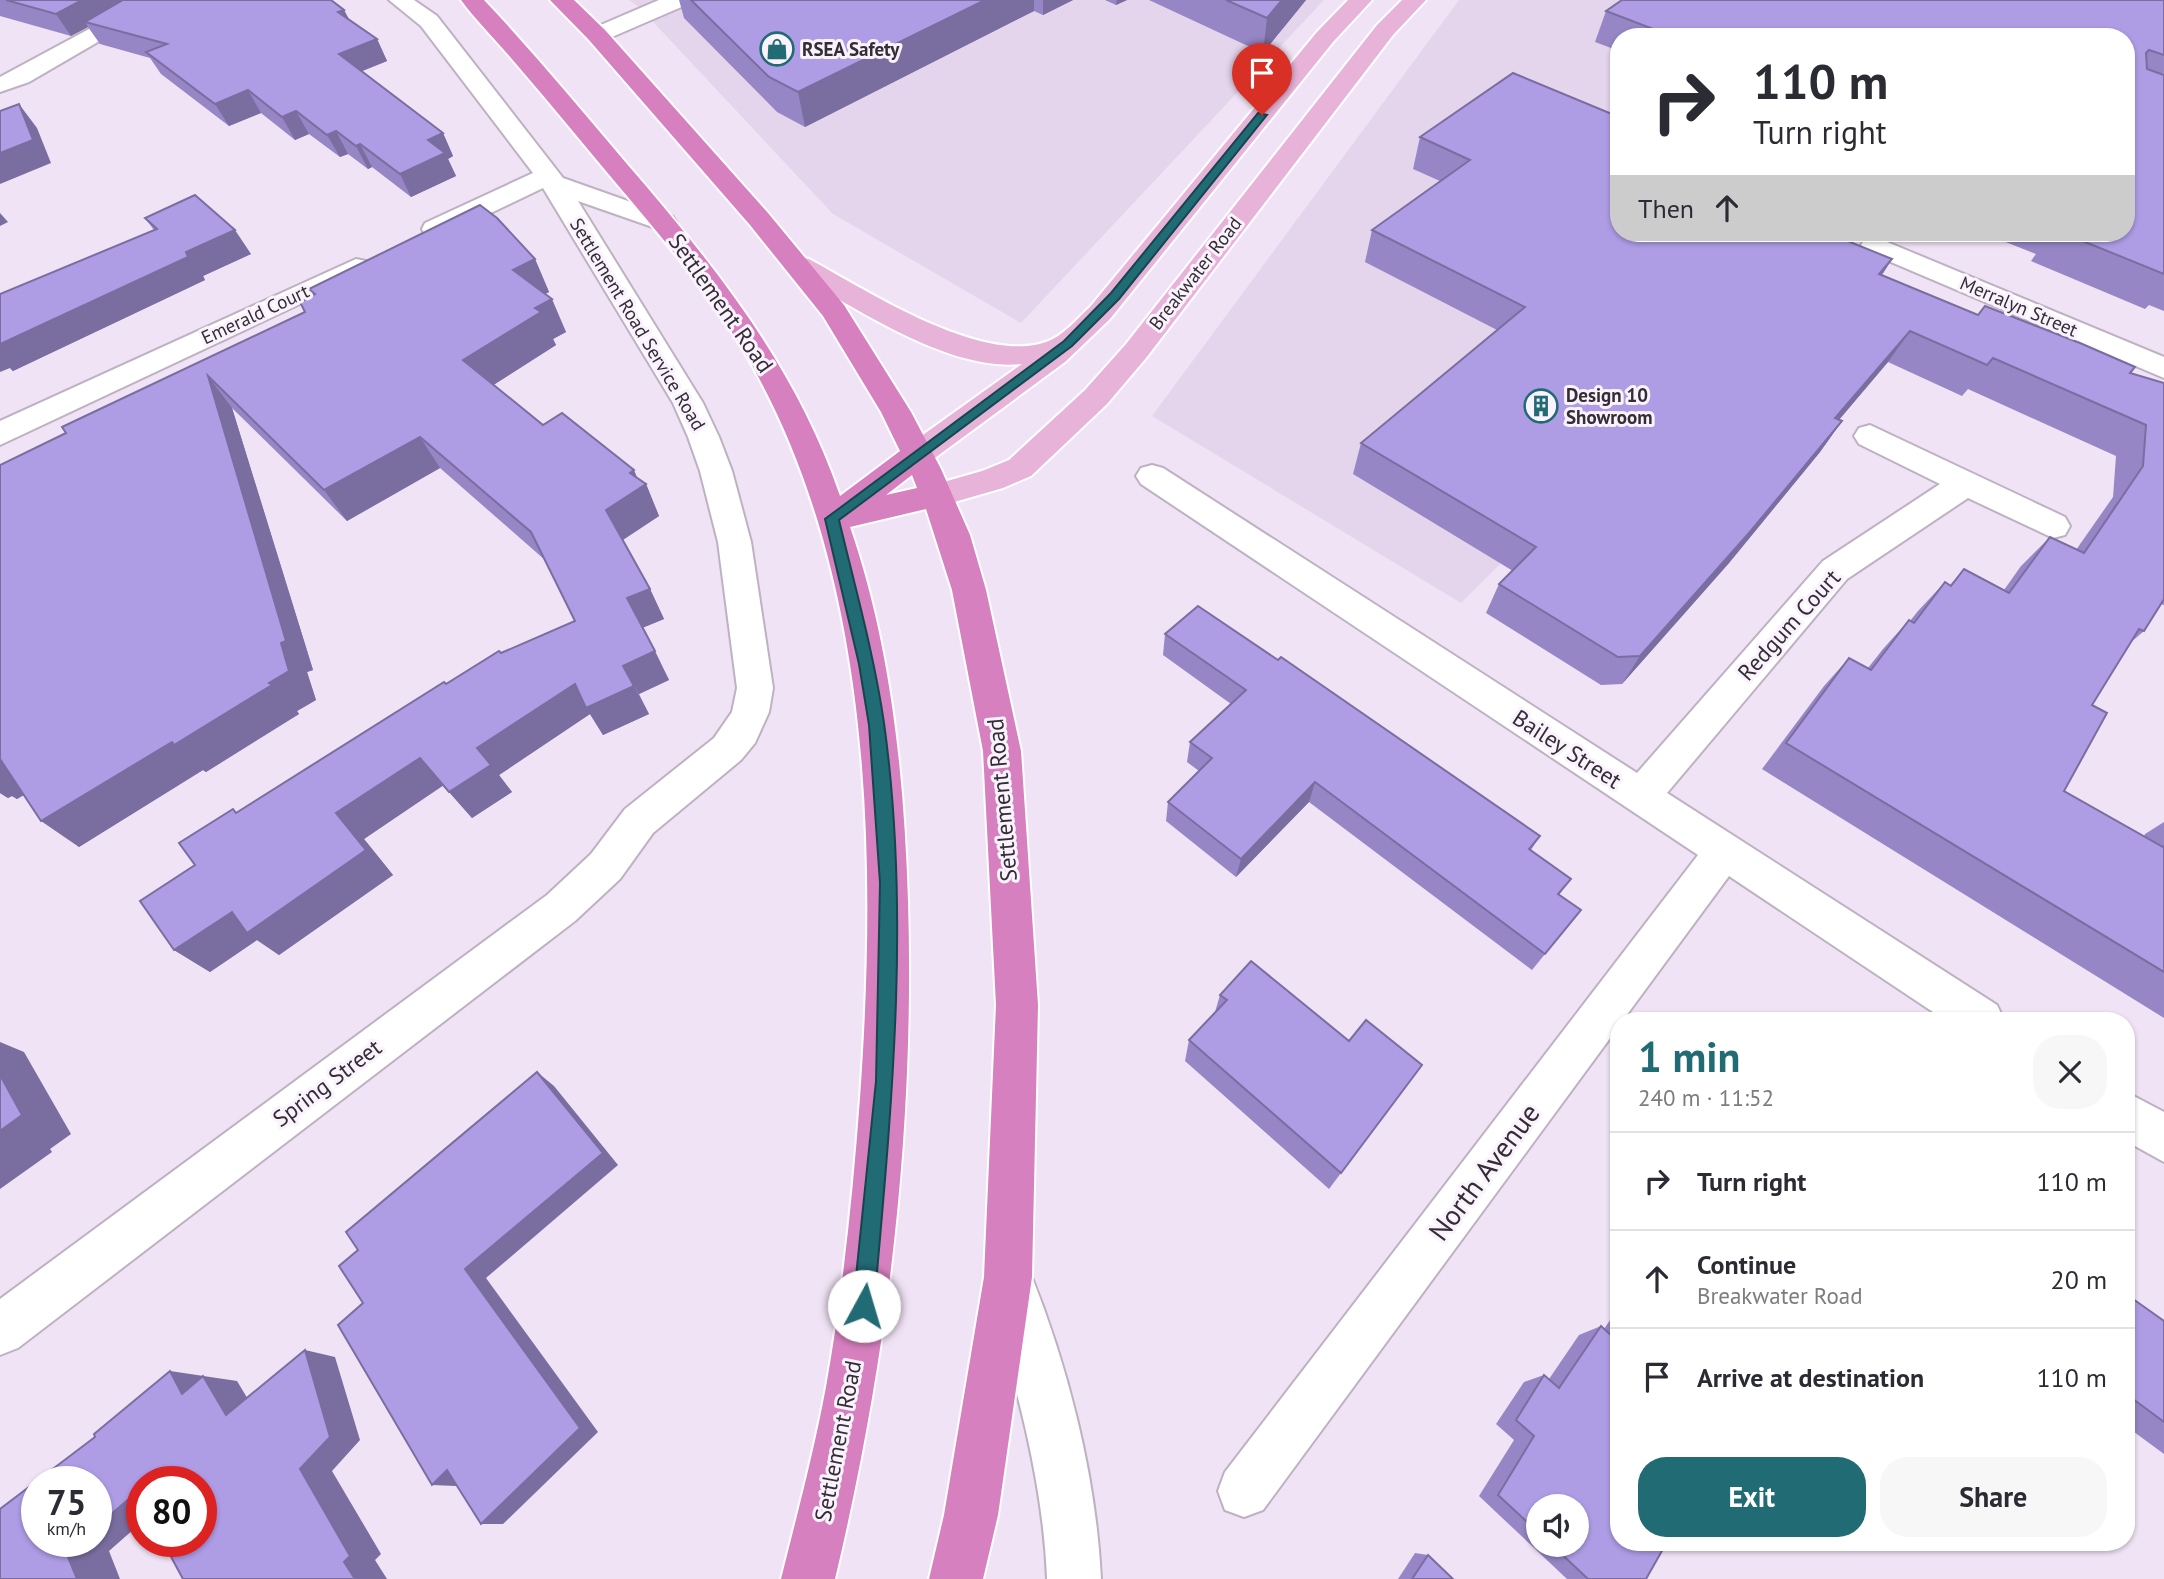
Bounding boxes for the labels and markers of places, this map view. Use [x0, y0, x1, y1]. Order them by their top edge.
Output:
shop icon: RSEA Safety [758, 30, 796, 68]
place label: RSEA Safety [802, 37, 900, 61]
pin [1232, 43, 1292, 115]
place label: Design 10 Showroom [1566, 383, 1653, 429]
building icon: Design 10 Showroom [1522, 387, 1560, 425]

